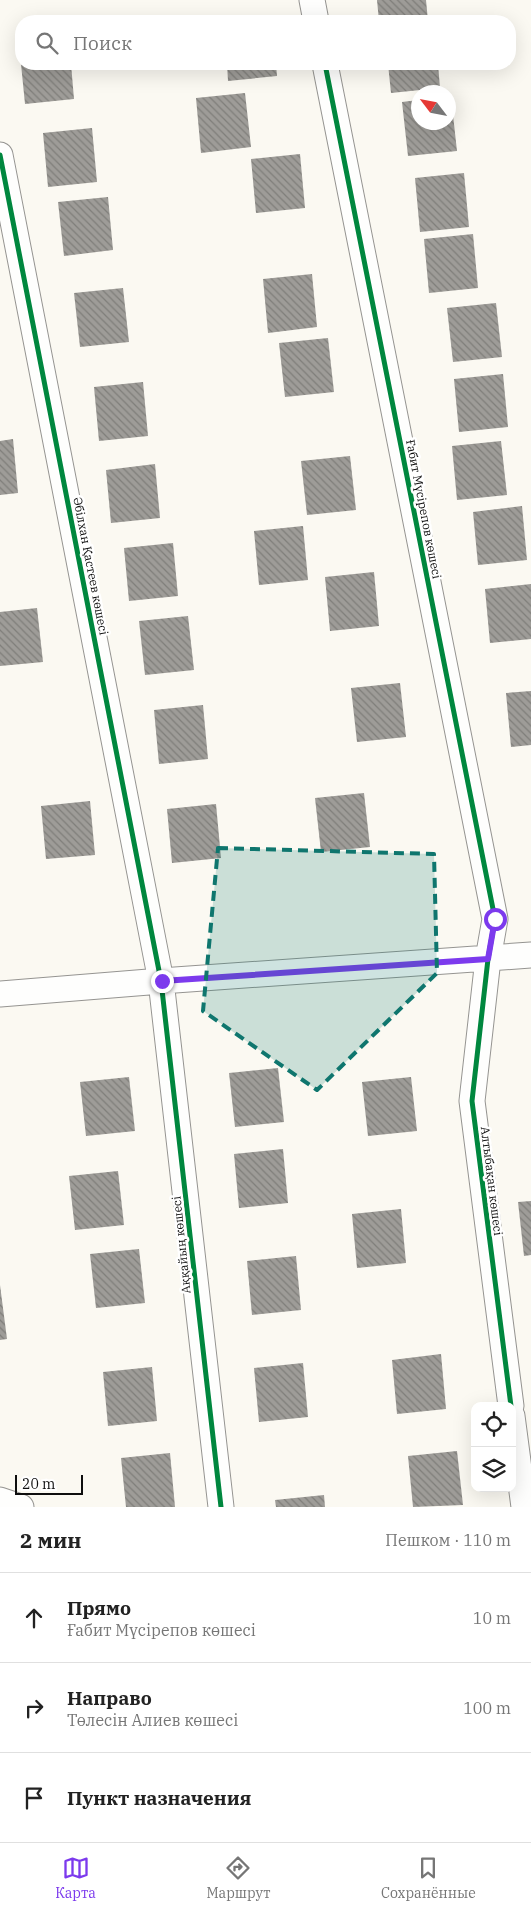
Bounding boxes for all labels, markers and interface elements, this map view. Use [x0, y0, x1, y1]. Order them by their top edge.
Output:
search box [15, 15, 516, 70]
icon: search [33, 29, 61, 57]
text: Поиск [73, 31, 132, 55]
north arrow [411, 85, 456, 130]
street label: Ғабит Мүсірепов көшесi [403, 438, 445, 580]
street label: Әбілхан Қастеев көшесi [70, 496, 112, 637]
route start [484, 908, 507, 931]
route end [151, 970, 174, 993]
street label: Алтыбақан көшесі [478, 1126, 506, 1237]
street label: Аққайың көшесі [168, 1195, 194, 1295]
map controls [471, 1402, 516, 1492]
button: locate [471, 1402, 516, 1447]
button: layers [471, 1447, 516, 1492]
scale bar [15, 1472, 82, 1495]
text: 20 m [22, 1475, 55, 1493]
text: 2 мин [20, 1526, 82, 1554]
text: Пешком · 110 m [385, 1530, 511, 1550]
text: Прямо [67, 1596, 131, 1620]
icon: ahead [20, 1604, 48, 1632]
text: 10 m [473, 1608, 511, 1628]
text: Ғабит Мүсірепов көшесi [67, 1620, 256, 1640]
text: Направо [67, 1686, 152, 1710]
icon: right [20, 1694, 48, 1722]
text: 100 m [463, 1698, 511, 1718]
text: Төлесін Алиев көшесі [67, 1710, 238, 1730]
icon: arrive [20, 1784, 48, 1812]
text: Пункт назначения [67, 1786, 251, 1810]
tab: Карта [55, 1854, 96, 1902]
tab: Маршрут [206, 1854, 270, 1902]
tab: Сохранённые [381, 1854, 476, 1902]

